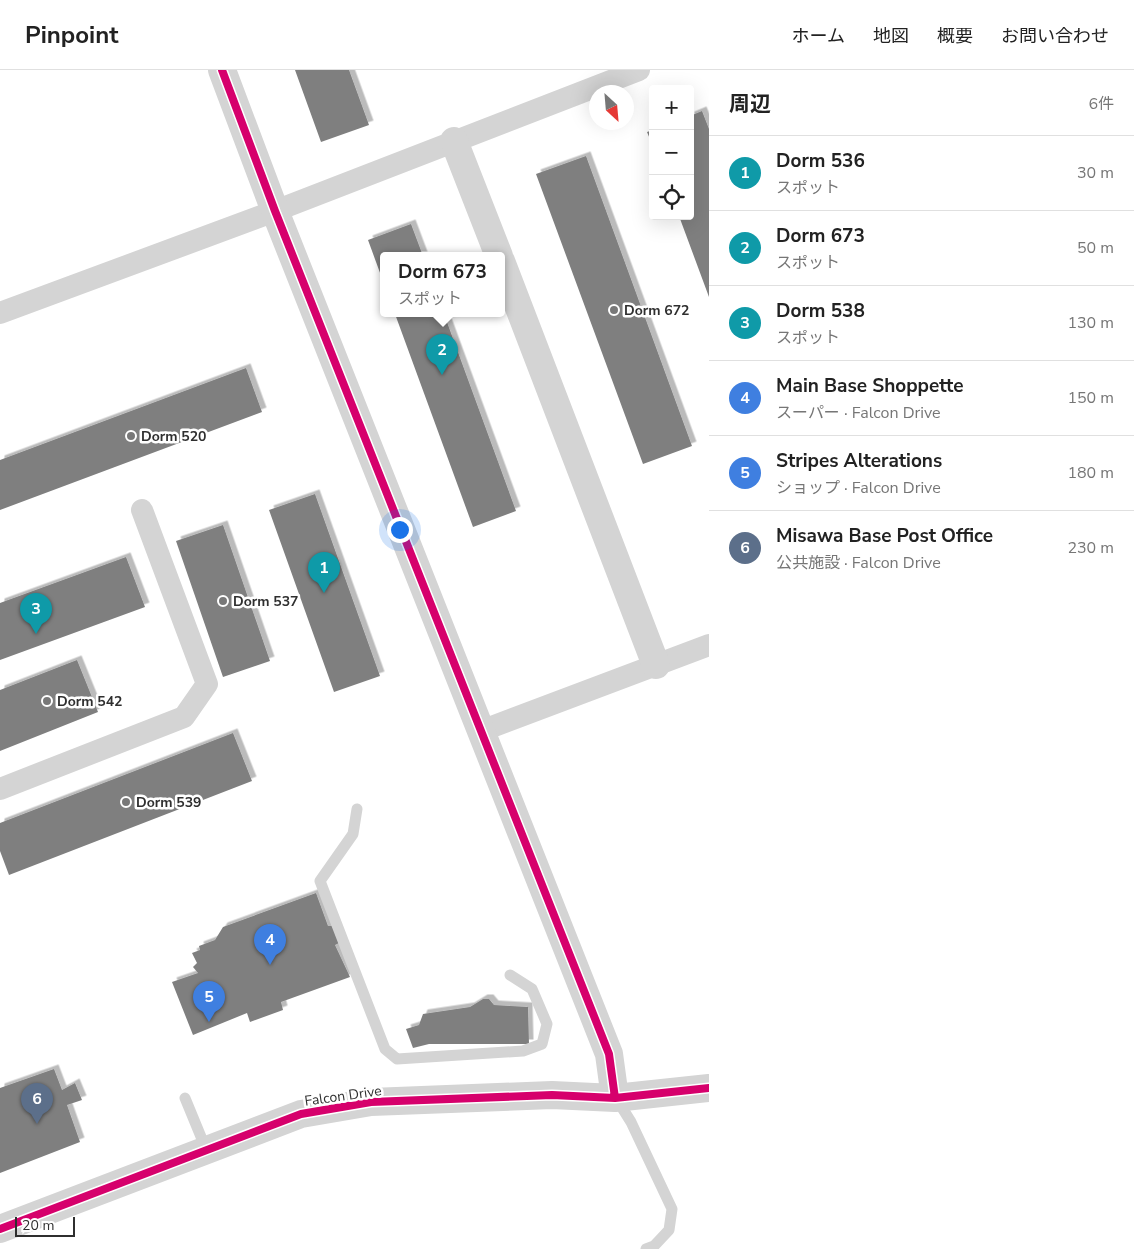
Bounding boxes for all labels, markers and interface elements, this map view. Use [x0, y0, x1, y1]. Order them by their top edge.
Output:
text: Pinpoint [25, 19, 118, 51]
text: ホーム [792, 24, 845, 48]
text: 地図 [873, 24, 909, 48]
text: 概要 [937, 24, 973, 48]
text: お問い合わせ [1001, 24, 1109, 48]
north arrow [589, 85, 634, 130]
map controls [649, 85, 694, 220]
button: + [649, 85, 694, 130]
text: 周辺 [729, 90, 771, 118]
text: 6件 [1088, 93, 1114, 115]
button: − [649, 130, 694, 175]
text: Dorm 536 [776, 148, 865, 174]
text: 1 [740, 162, 750, 184]
text: 30 m [1077, 162, 1114, 184]
button: locate [649, 175, 694, 220]
text: スポット [776, 177, 840, 199]
text: Dorm 673 [776, 223, 865, 249]
text: 2 [740, 237, 750, 259]
text: 50 m [1077, 237, 1114, 259]
popup [380, 252, 505, 317]
text: スポット [776, 252, 840, 274]
text: Dorm 673 [398, 259, 487, 285]
text: スポット [398, 288, 462, 310]
text: Dorm 538 [776, 298, 865, 324]
place label: Dorm 672 [624, 301, 689, 320]
marker: Dorm 672 [608, 304, 620, 316]
text: 3 [740, 312, 750, 334]
text: 130 m [1067, 312, 1114, 334]
text: スポット [776, 327, 840, 349]
pin: 2 [426, 334, 458, 375]
text: Main Base Shoppette [776, 373, 964, 399]
text: 4 [740, 387, 750, 409]
text: 150 m [1067, 387, 1114, 409]
text: スーパー · Falcon Drive [776, 402, 941, 424]
place label: Dorm 520 [141, 427, 206, 446]
marker: Dorm 520 [125, 430, 137, 442]
text: Stripes Alterations [776, 448, 942, 474]
text: 5 [740, 462, 750, 484]
text: 180 m [1067, 462, 1114, 484]
text: ショップ · Falcon Drive [776, 477, 941, 499]
your location [387, 517, 413, 543]
text: Misawa Base Post Office [776, 523, 993, 549]
text: 6 [740, 537, 750, 559]
text: 230 m [1067, 537, 1114, 559]
pin: 1 [308, 552, 340, 593]
text: 公共施設 · Falcon Drive [776, 552, 941, 574]
place label: Dorm 537 [233, 592, 298, 611]
pin: 3 [20, 593, 52, 634]
marker: Dorm 537 [217, 595, 229, 607]
place label: Dorm 542 [57, 692, 122, 711]
marker: Dorm 542 [41, 695, 53, 707]
place label: Dorm 539 [136, 793, 201, 812]
marker: Dorm 539 [120, 796, 132, 808]
pin: 4 [254, 924, 286, 965]
pin: 5 [193, 981, 225, 1022]
street label: Falcon Drive [303, 1081, 383, 1111]
pin: 6 [21, 1083, 53, 1124]
scale bar [15, 1214, 75, 1237]
text: 20 m [22, 1216, 54, 1235]

